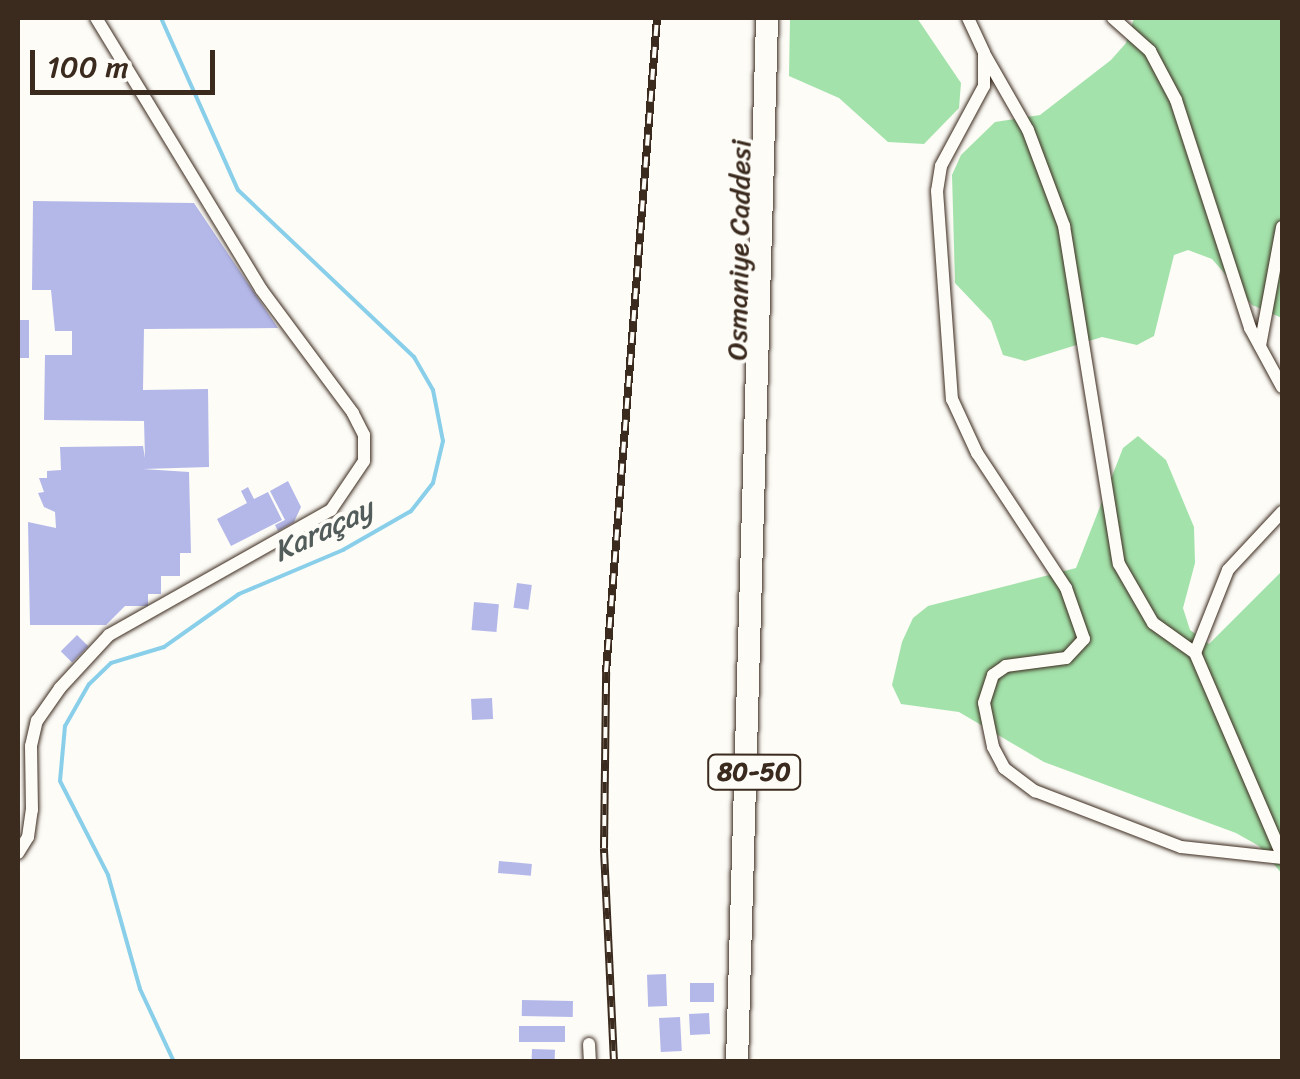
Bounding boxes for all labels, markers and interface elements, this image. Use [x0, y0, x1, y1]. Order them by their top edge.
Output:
scale bar [35, 30, 220, 92]
text: 100 m [47, 40, 129, 94]
street label: Osmaniye Caddesi [720, 140, 758, 360]
water label: Karaçay [267, 491, 379, 569]
road number: 80-50 [706, 752, 802, 792]

